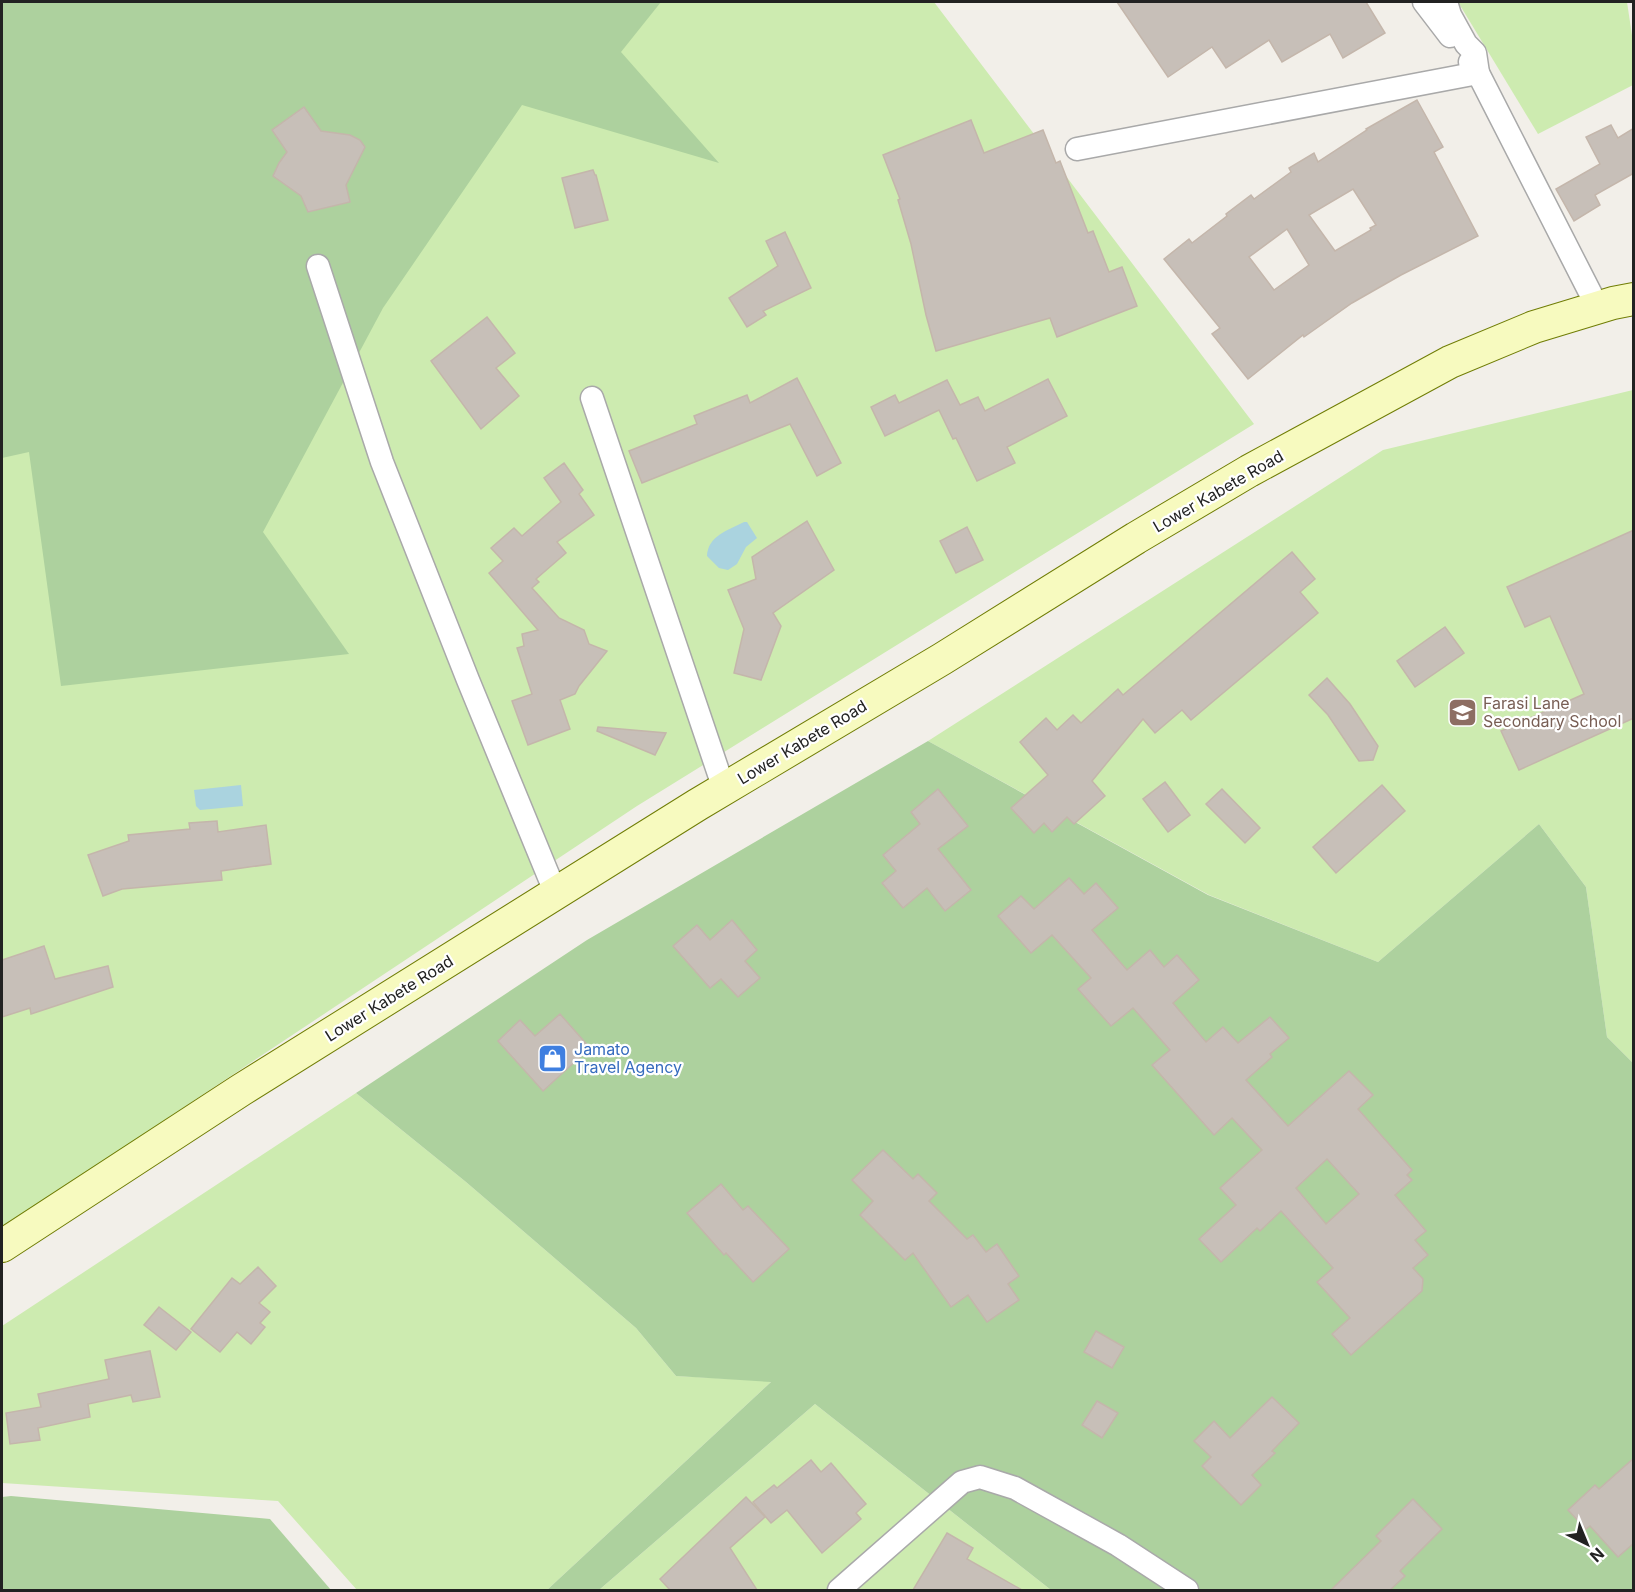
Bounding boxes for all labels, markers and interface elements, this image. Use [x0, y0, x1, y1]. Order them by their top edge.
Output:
street label: Lower Kabete Road [1149, 445, 1287, 537]
place label: Farasi Lane Secondary School [1483, 693, 1621, 731]
street label: Lower Kabete Road [734, 695, 870, 789]
school or university icon: Farasi Lane Secondary School [1446, 696, 1478, 728]
street label: Lower Kabete Road [321, 950, 457, 1046]
place label: Jamato Travel Agency [574, 1039, 682, 1077]
shop icon: Jamato Travel Agency [537, 1042, 569, 1074]
north arrow [1557, 1514, 1617, 1574]
text: N [1586, 1543, 1609, 1566]

